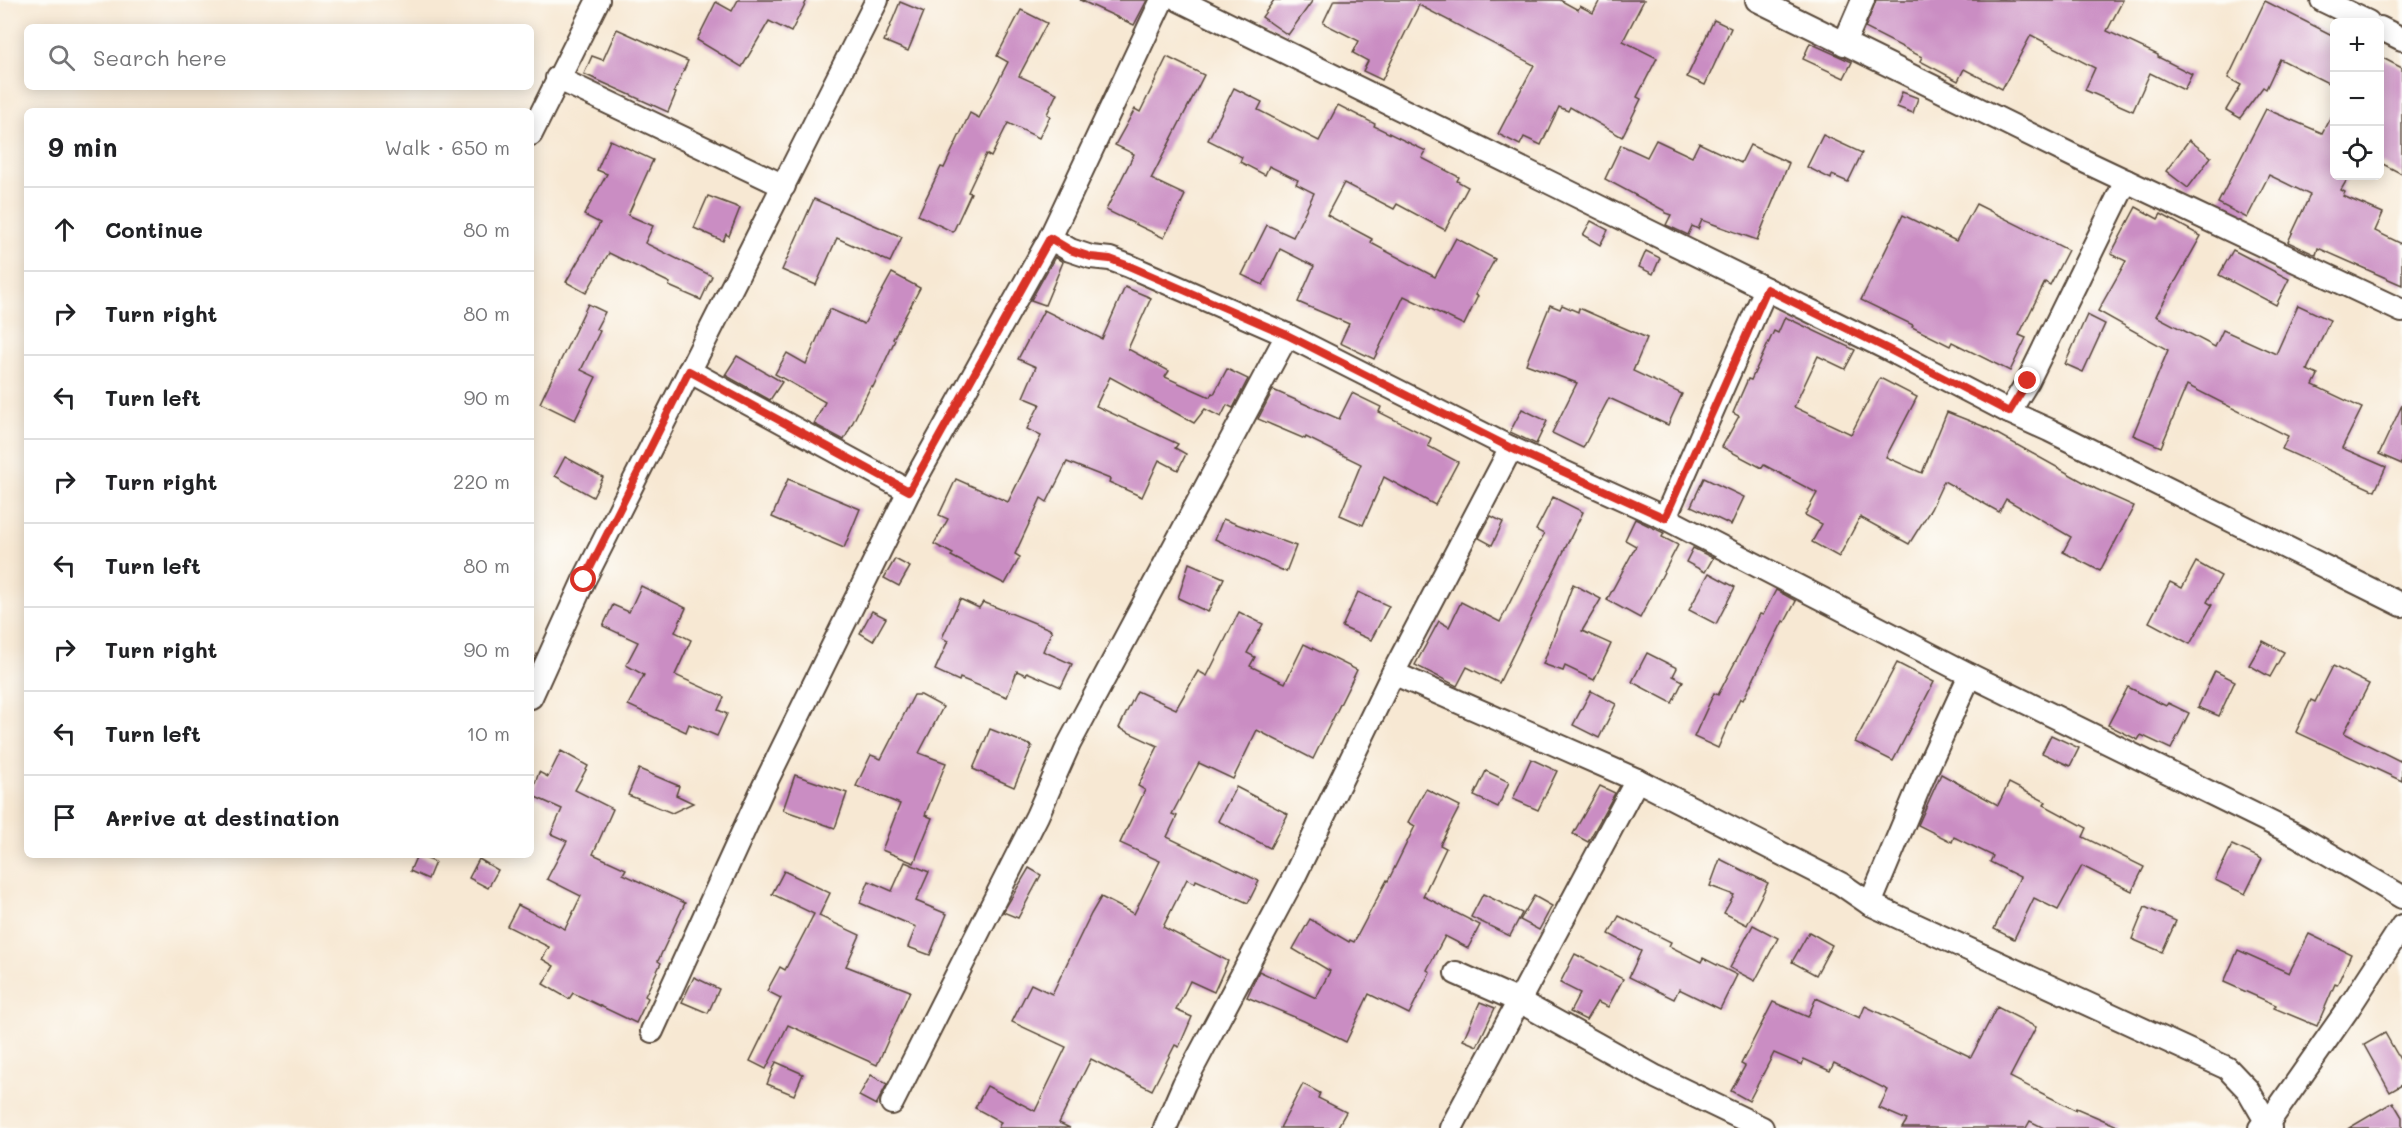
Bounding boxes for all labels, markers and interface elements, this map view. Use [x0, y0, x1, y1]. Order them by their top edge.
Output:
map controls [2330, 18, 2384, 180]
button: + [2330, 18, 2384, 72]
search box [24, 24, 534, 90]
icon: search [45, 41, 78, 74]
text: Search here [93, 43, 227, 72]
button: − [2330, 72, 2384, 126]
button: locate [2330, 126, 2384, 180]
text: 9 min [48, 130, 117, 164]
text: Walk · 650 m [384, 134, 510, 160]
icon: ahead [48, 213, 81, 246]
text: Continue [105, 215, 203, 244]
text: 80 m [463, 216, 510, 242]
icon: right [48, 297, 81, 330]
text: Turn right [105, 299, 217, 328]
text: 80 m [463, 300, 510, 326]
route end [2014, 367, 2040, 393]
icon: left [48, 381, 81, 414]
text: Turn left [105, 383, 201, 412]
text: 90 m [464, 384, 510, 410]
icon: right [48, 465, 81, 498]
text: Turn right [105, 467, 217, 496]
text: 220 m [453, 468, 510, 494]
icon: left [48, 549, 81, 582]
text: Turn left [105, 551, 201, 580]
text: 80 m [463, 552, 510, 578]
route start [570, 566, 596, 592]
icon: right [48, 633, 81, 666]
text: Turn right [105, 635, 217, 664]
text: 90 m [464, 636, 510, 662]
icon: left [48, 717, 81, 750]
text: Turn left [105, 719, 201, 748]
text: 10 m [466, 720, 510, 746]
icon: arrive [48, 801, 81, 834]
text: Arrive at destination [105, 803, 340, 832]

